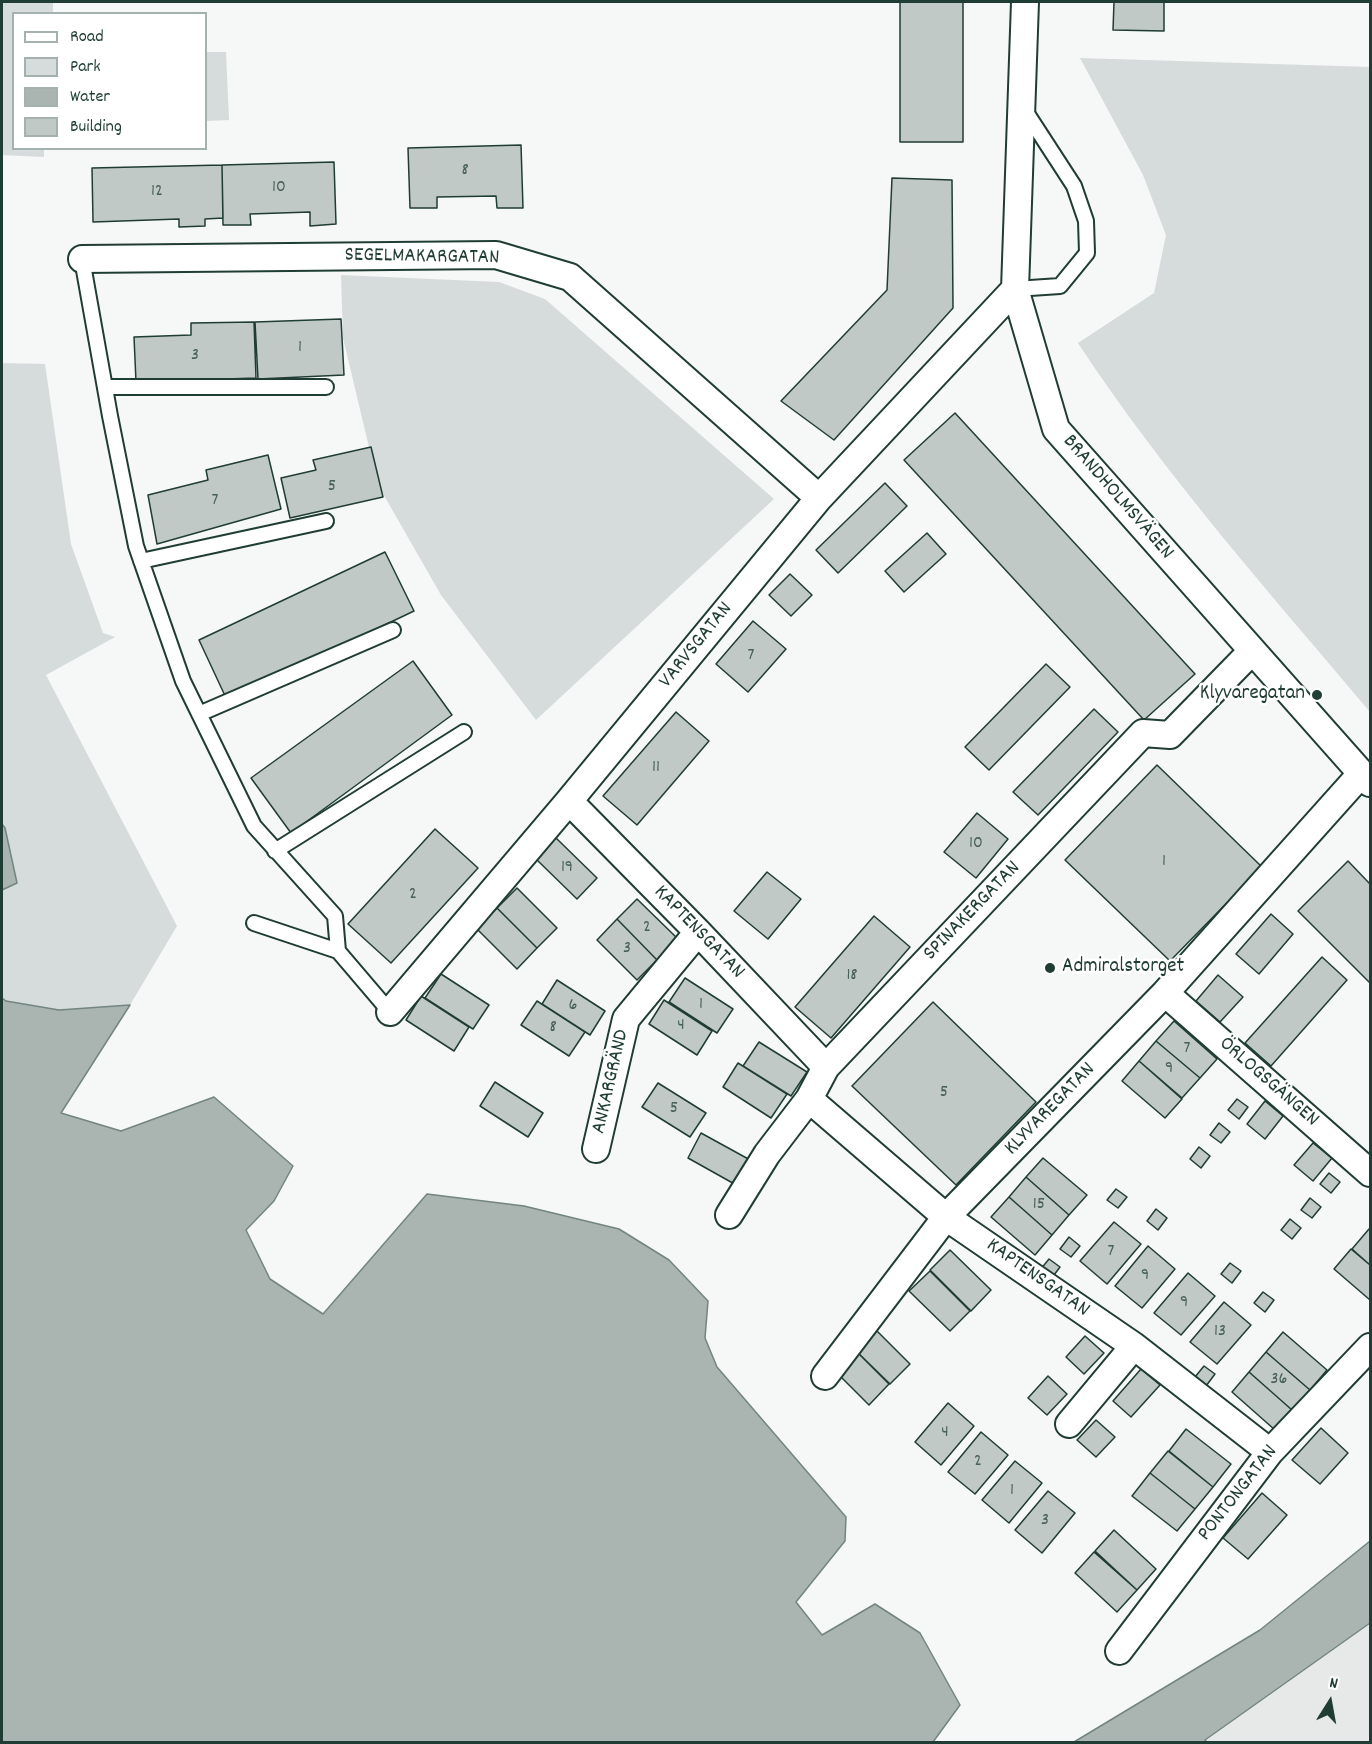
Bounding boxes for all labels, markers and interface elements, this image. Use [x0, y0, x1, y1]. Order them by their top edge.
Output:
legend [12, 12, 207, 150]
text: Road [70, 25, 104, 50]
text: Park [70, 55, 101, 80]
text: Water [70, 85, 110, 110]
text: Building [70, 115, 122, 140]
house number: 8 [461, 161, 469, 183]
house number: 10 [272, 178, 286, 200]
house number: 12 [151, 182, 163, 204]
street label: SEGELMAKARGATAN [344, 244, 500, 272]
house number: 1 [298, 338, 302, 360]
house number: 3 [191, 346, 199, 368]
street label: BRANDHOLMSVÄGEN [1056, 430, 1178, 566]
house number: 5 [328, 477, 336, 499]
house number: 7 [212, 491, 218, 513]
street label: VARVSGATAN [655, 598, 739, 694]
house number: 7 [748, 646, 754, 668]
place label: Klyvaregatan [1200, 682, 1305, 708]
marker: Klyvaregatan [1310, 688, 1324, 702]
house number: 11 [652, 758, 660, 780]
house number: 10 [969, 834, 983, 856]
house number: 1 [1162, 852, 1166, 874]
street label: SPINAKERGATAN [919, 857, 1027, 967]
house number: 19 [561, 858, 573, 880]
street label: KAPTENSGATAN [647, 881, 749, 985]
house number: 2 [409, 885, 417, 907]
house number: 2 [643, 918, 651, 940]
house number: 3 [623, 939, 631, 961]
place label: Admiralstorget [1062, 955, 1184, 981]
marker: Admiralstorget [1043, 961, 1057, 975]
house number: 18 [846, 966, 858, 988]
house number: 1 [699, 995, 703, 1017]
house number: 6 [569, 996, 577, 1018]
house number: 4 [677, 1016, 685, 1038]
house number: 8 [549, 1018, 557, 1040]
street label: ANKARGRÄND [588, 1027, 636, 1137]
street label: ÖRLOGSGÄNGEN [1213, 1033, 1323, 1133]
house number: 7 [1184, 1039, 1190, 1061]
street label: KLYVAREGATAN [1000, 1058, 1102, 1162]
house number: 9 [1165, 1059, 1173, 1081]
house number: 5 [940, 1083, 948, 1105]
house number: 5 [670, 1099, 678, 1121]
house number: 15 [1033, 1195, 1045, 1217]
street label: KAPTENSGATAN [980, 1234, 1094, 1324]
house number: 7 [1108, 1242, 1114, 1264]
house number: 9 [1141, 1266, 1149, 1288]
house number: 9 [1180, 1293, 1188, 1315]
house number: 13 [1214, 1322, 1226, 1344]
house number: 36 [1271, 1370, 1287, 1392]
house number: 4 [941, 1423, 949, 1445]
street label: PONTONGATAN [1194, 1441, 1284, 1547]
house number: 2 [974, 1452, 982, 1474]
house number: 1 [1010, 1481, 1014, 1503]
house number: 3 [1041, 1511, 1049, 1533]
north arrow [1300, 1672, 1360, 1732]
text: N [1327, 1672, 1340, 1696]

